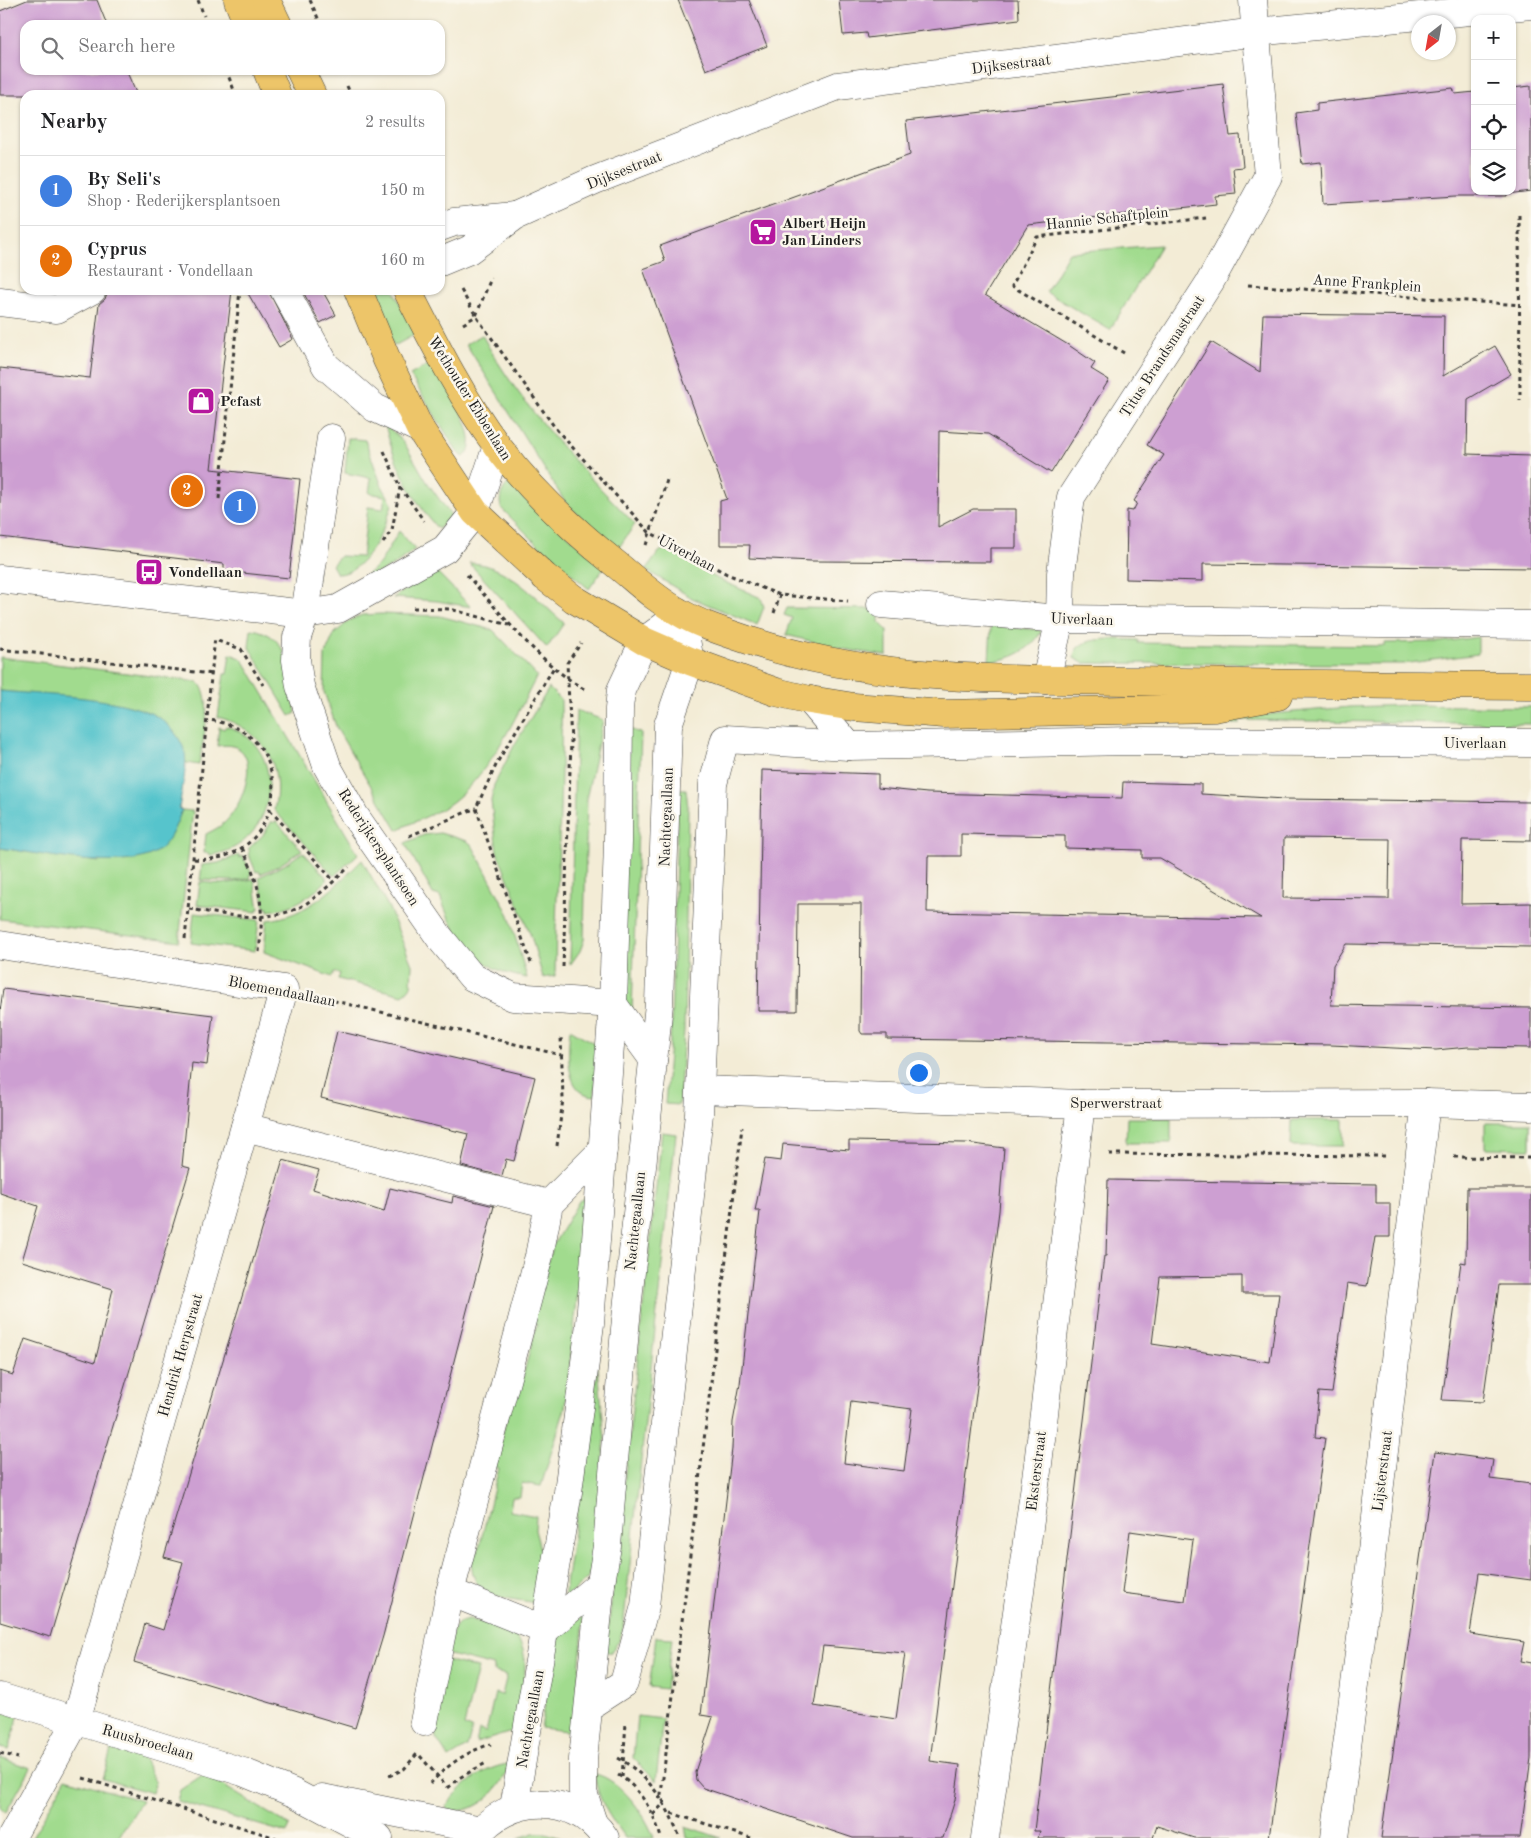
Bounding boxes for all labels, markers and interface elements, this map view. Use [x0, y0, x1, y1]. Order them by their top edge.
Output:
north arrow [1411, 15, 1456, 60]
map controls [1471, 15, 1516, 195]
button: + [1471, 15, 1516, 60]
search box [20, 20, 445, 75]
icon: search [38, 34, 66, 62]
text: Search here [78, 38, 175, 57]
street label: Dijksestraat [971, 53, 1052, 78]
button: − [1471, 60, 1516, 105]
button: locate [1471, 105, 1516, 150]
text: Nearby [40, 112, 108, 133]
text: 2 results [365, 115, 425, 131]
street label: Dijksestraat [585, 149, 664, 193]
button: layers [1471, 150, 1516, 195]
text: By Seli's [87, 171, 161, 190]
text: 1 [51, 183, 61, 199]
text: 150 m [380, 183, 425, 199]
text: Shop · Rederijkersplantsoen [87, 194, 281, 210]
street label: Hannie Schaftplein [1045, 206, 1169, 233]
supermarket icon: Albert Heijn Jan Linders [748, 217, 778, 247]
place label: Albert Heijn Jan Linders [782, 217, 866, 249]
text: Cyprus [87, 241, 147, 260]
text: 2 [51, 253, 61, 269]
text: 160 m [380, 253, 425, 269]
text: Restaurant · Vondellaan [87, 264, 253, 280]
street label: Anne Frankplein [1312, 273, 1422, 296]
street label: Titus Brandsmastraat [1118, 293, 1208, 421]
street label: Wethouder Ebbenlaan [424, 334, 513, 463]
shop icon: Pcfast [186, 386, 216, 416]
place label: Pcfast [220, 395, 262, 410]
pin: 2 [171, 472, 203, 510]
pin: 1 [224, 488, 256, 526]
street label: Uiverlaan [655, 533, 718, 576]
bus stop icon: Vondellaan [134, 557, 164, 587]
place label: Vondellaan [168, 566, 242, 581]
street label: Uiverlaan [1050, 612, 1114, 629]
street label: Uiverlaan [1443, 737, 1507, 752]
street label: Nachtegaallaan [658, 767, 677, 867]
street label: Rederijkersplantsoen [334, 787, 421, 909]
street label: Bloemendaallaan [227, 975, 337, 1010]
your location [906, 1060, 932, 1086]
street label: Sperwerstraat [1070, 1097, 1162, 1112]
street label: Nachtegaallaan [624, 1171, 649, 1272]
street label: Hendrik Herpstraat [157, 1292, 206, 1419]
street label: Eksterstraat [1025, 1430, 1050, 1512]
street label: Lijsterstraat [1371, 1430, 1396, 1513]
street label: Nachtegaallaan [515, 1669, 548, 1770]
street label: Ruusbroeclaan [100, 1723, 195, 1764]

